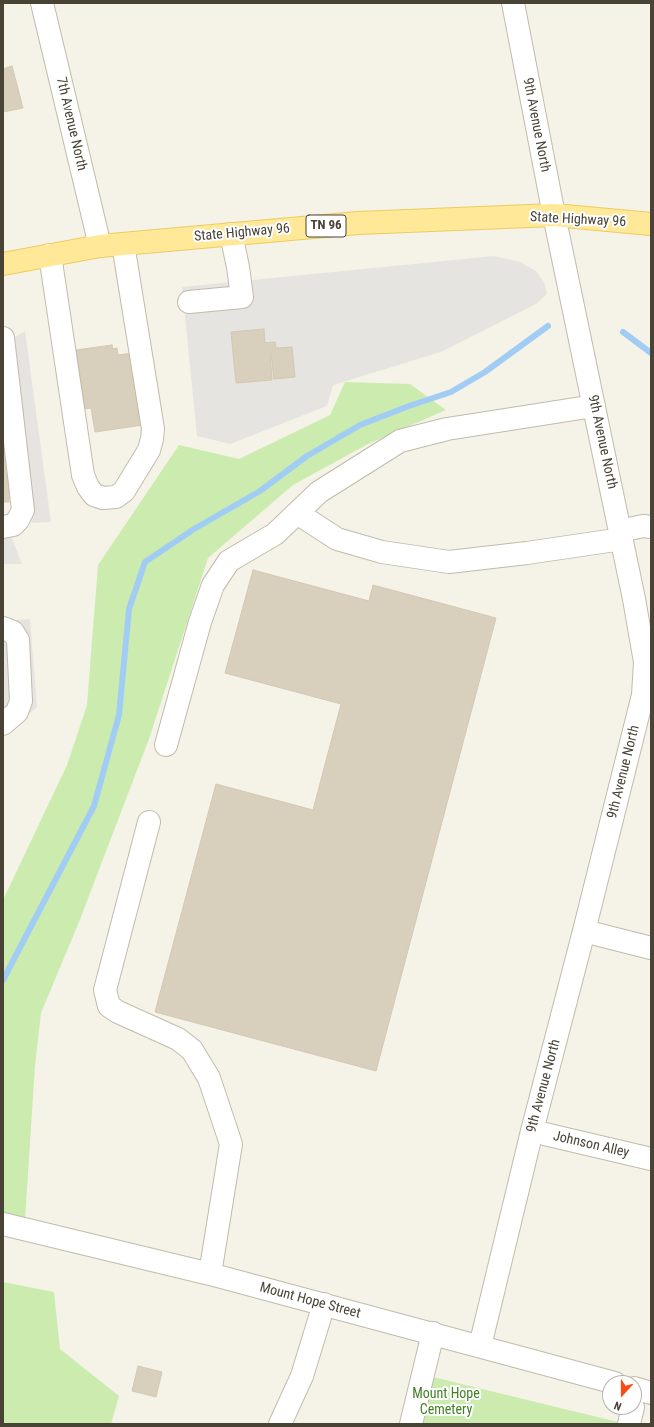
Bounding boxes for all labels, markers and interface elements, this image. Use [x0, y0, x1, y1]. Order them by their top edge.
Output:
street label: 7th Avenue North [52, 75, 90, 173]
street label: 9th Avenue North [519, 76, 553, 174]
street label: State Highway 96 [530, 209, 626, 231]
road number: TN 96 [306, 215, 346, 237]
street label: State Highway 96 [193, 220, 291, 246]
street label: 9th Avenue North [584, 393, 620, 491]
street label: 9th Avenue North [604, 724, 644, 820]
street label: 9th Avenue North [523, 1038, 565, 1134]
street label: Johnson Alley [551, 1128, 631, 1162]
street label: Mount Hope Street [258, 1279, 362, 1323]
north arrow [602, 1375, 642, 1415]
park label: Mount Hope Cemetery [412, 1386, 480, 1418]
text: N [612, 1398, 623, 1413]

